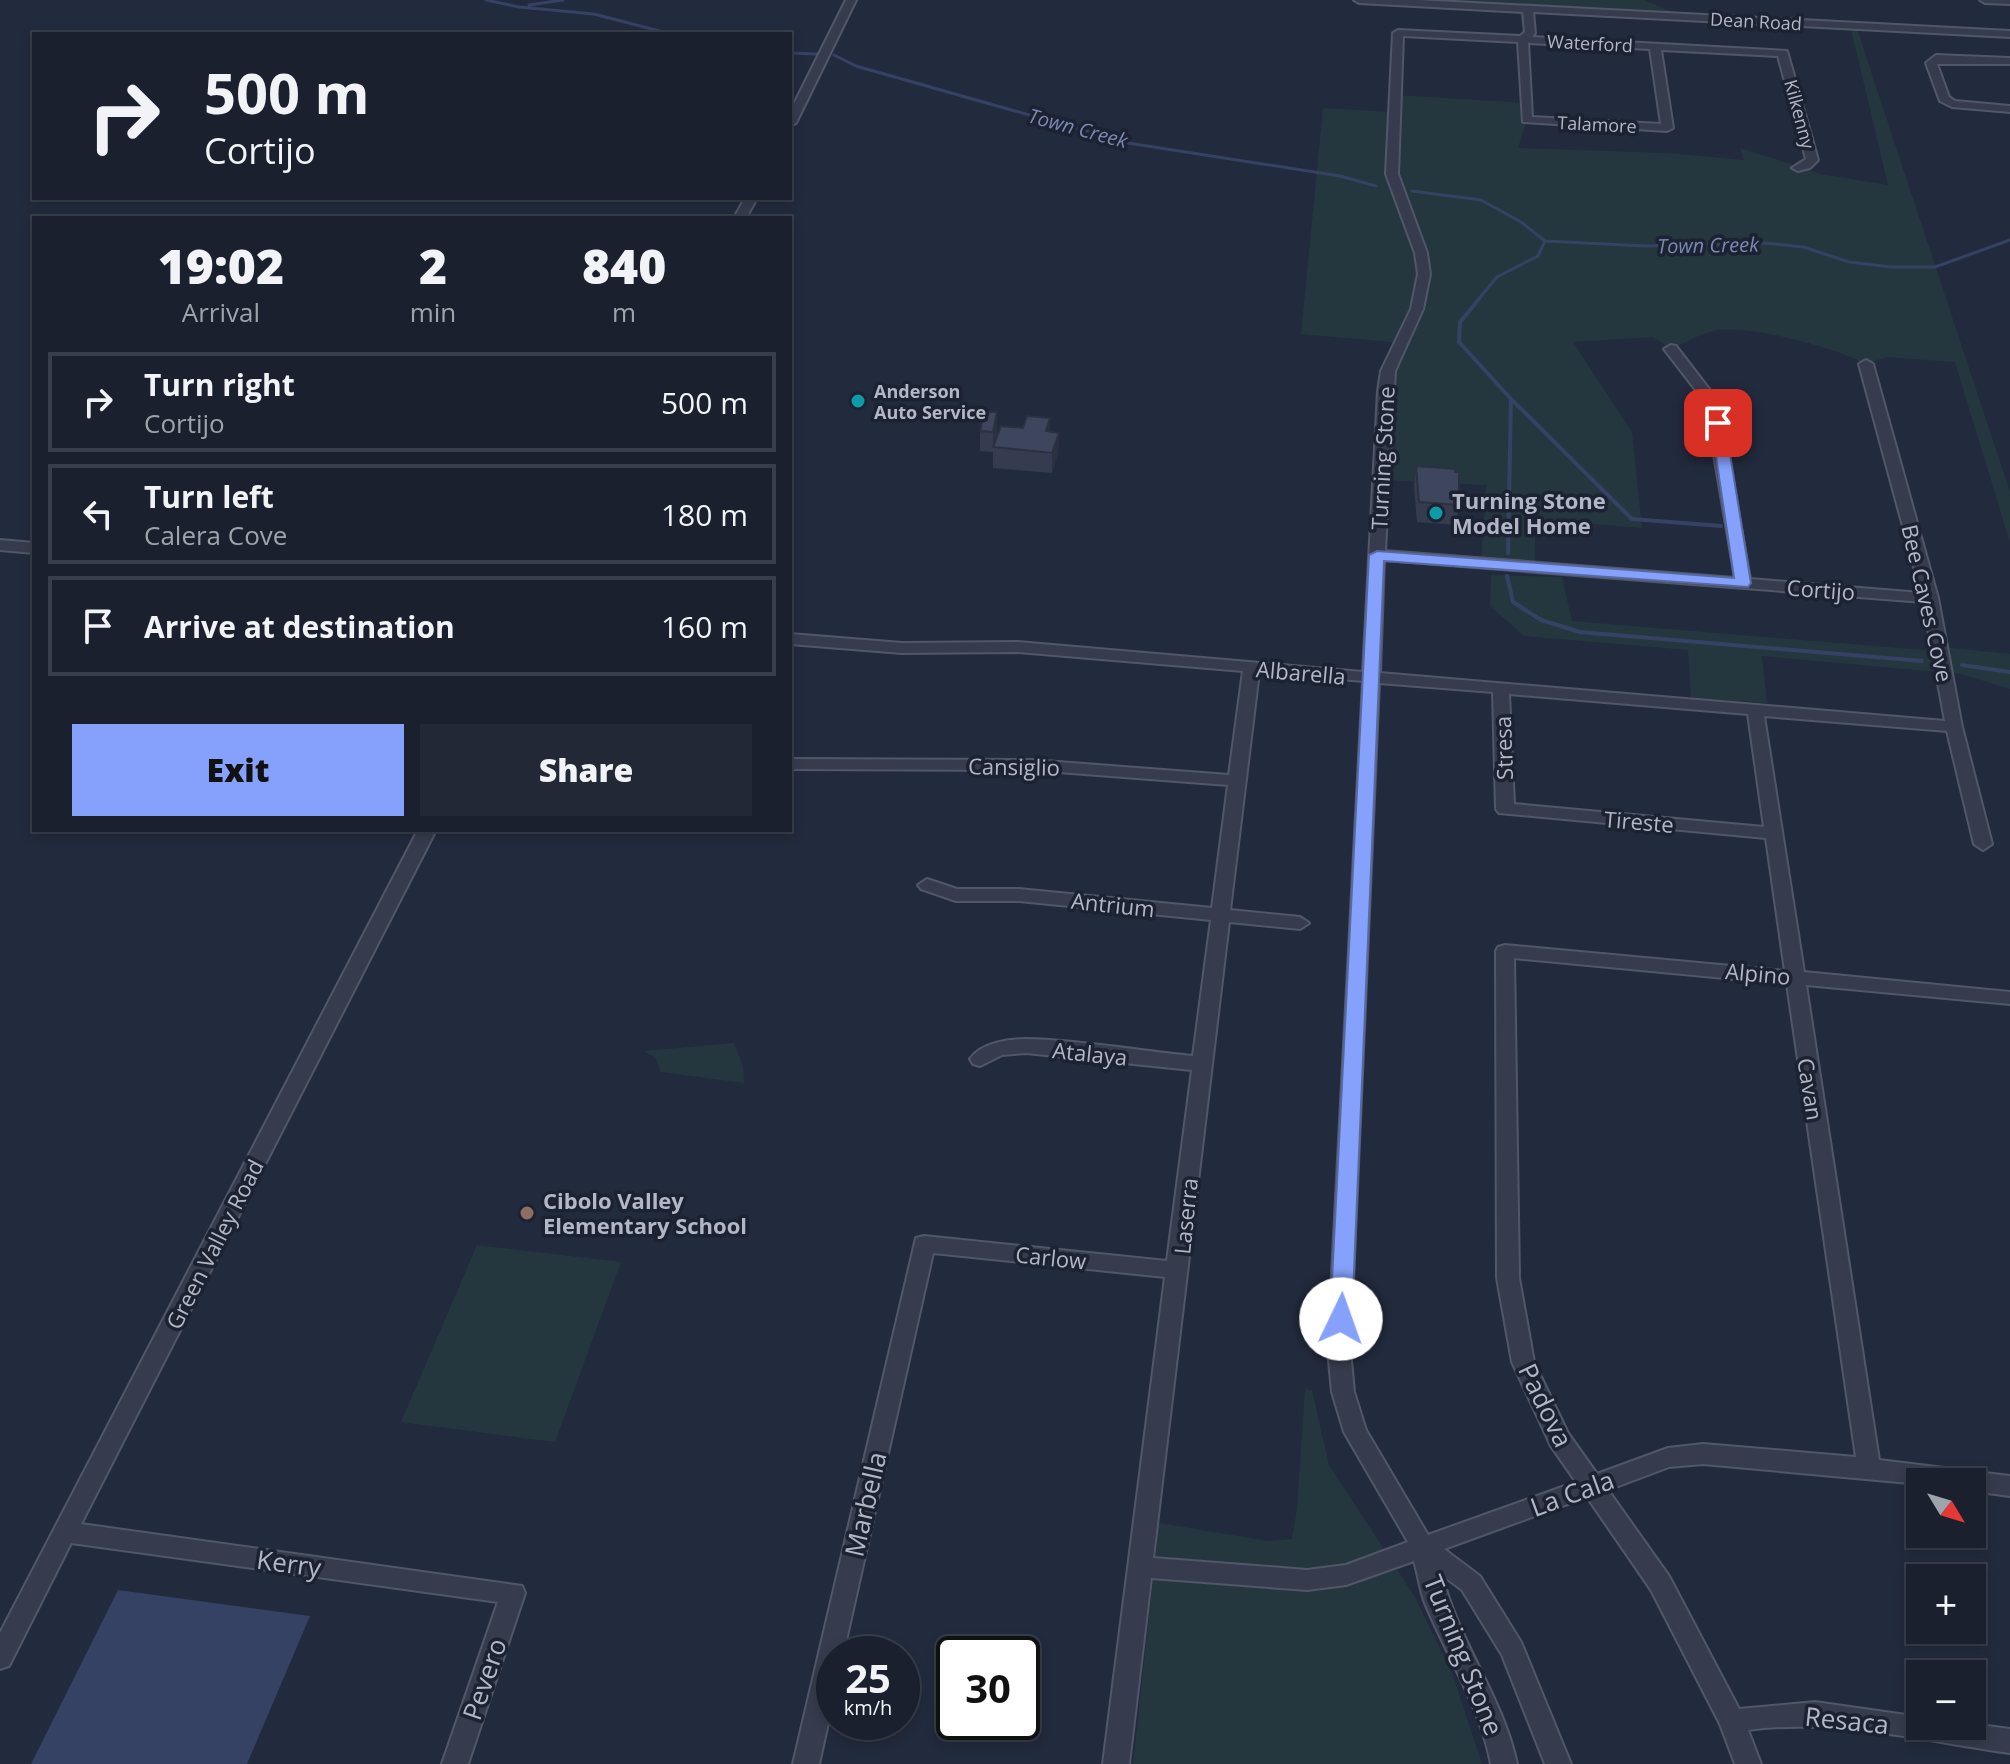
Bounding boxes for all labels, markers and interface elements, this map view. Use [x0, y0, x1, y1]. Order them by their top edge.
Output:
street label: Dean Road [1710, 7, 1802, 35]
street label: Waterford [1547, 29, 1633, 57]
text: 500 m [204, 54, 370, 130]
icon: right [72, 64, 176, 168]
street label: Kilkenny [1779, 77, 1821, 152]
water label: Town Creek [1025, 102, 1132, 155]
street label: Talamore [1557, 110, 1637, 138]
text: Cortijo [204, 126, 316, 175]
water label: Town Creek [1657, 231, 1760, 259]
text: 19:02 [158, 233, 284, 298]
text: 2 [419, 233, 447, 298]
text: 840 [582, 233, 666, 298]
text: Arrival [182, 294, 260, 330]
text: min [410, 294, 456, 330]
text: m [612, 294, 636, 330]
text: Turn right [144, 364, 295, 405]
place label: Anderson Auto Service [874, 379, 986, 424]
icon: right [76, 380, 120, 424]
text: 500 m [661, 382, 748, 423]
street label: Turning Stone [1363, 385, 1401, 531]
pin [1684, 389, 1752, 457]
marker: Anderson Auto Service [849, 392, 867, 410]
icon: arrive [1696, 401, 1740, 445]
text: Cortijo [144, 405, 225, 441]
text: Turn left [144, 476, 274, 517]
place label: Turning Stone Model Home [1452, 485, 1606, 540]
icon: left [76, 492, 120, 536]
text: 180 m [661, 494, 748, 535]
marker: Turning Stone Model Home [1427, 504, 1445, 522]
text: Calera Cove [144, 517, 287, 553]
street label: Bee Caves Cove [1895, 521, 1961, 685]
street label: Cortijo [1786, 572, 1856, 606]
icon: arrive [76, 604, 120, 648]
text: Arrive at destination [144, 606, 455, 647]
text: 160 m [661, 606, 748, 647]
street label: Albarella [1255, 653, 1347, 691]
street label: Stresa [1487, 716, 1519, 780]
button: Exit [72, 724, 404, 816]
button: Share [420, 724, 752, 816]
street label: Cansiglio [968, 750, 1060, 782]
street label: Tireste [1603, 803, 1675, 839]
street label: Antrium [1070, 885, 1156, 923]
street label: Alpino [1724, 955, 1792, 991]
street label: Atalaya [1051, 1034, 1129, 1072]
street label: Cavan [1791, 1056, 1831, 1122]
street label: Green Valley Road [158, 1154, 270, 1334]
street label: Laserra [1166, 1176, 1204, 1256]
place label: Cibolo Valley Elementary School [543, 1185, 747, 1240]
marker: Cibolo Valley Elementary School [518, 1204, 536, 1222]
street label: Carlow [1014, 1238, 1088, 1276]
position arrow [1299, 1277, 1383, 1361]
street label: Padova [1510, 1357, 1582, 1453]
street label: Marbella [835, 1448, 895, 1560]
street label: La Cala [1525, 1461, 1619, 1525]
north arrow [1906, 1468, 1986, 1548]
map controls [1906, 1468, 1986, 1740]
street label: Kerry [254, 1541, 325, 1585]
button: + [1906, 1564, 1986, 1644]
street label: Turning Stone [1415, 1569, 1513, 1741]
street label: Pevero [453, 1633, 515, 1725]
speed limit sign: 30 [936, 1636, 1040, 1740]
text: 25 [845, 1650, 891, 1705]
button: − [1906, 1660, 1986, 1740]
text: km/h [844, 1694, 892, 1721]
street label: Resaca [1803, 1698, 1891, 1742]

